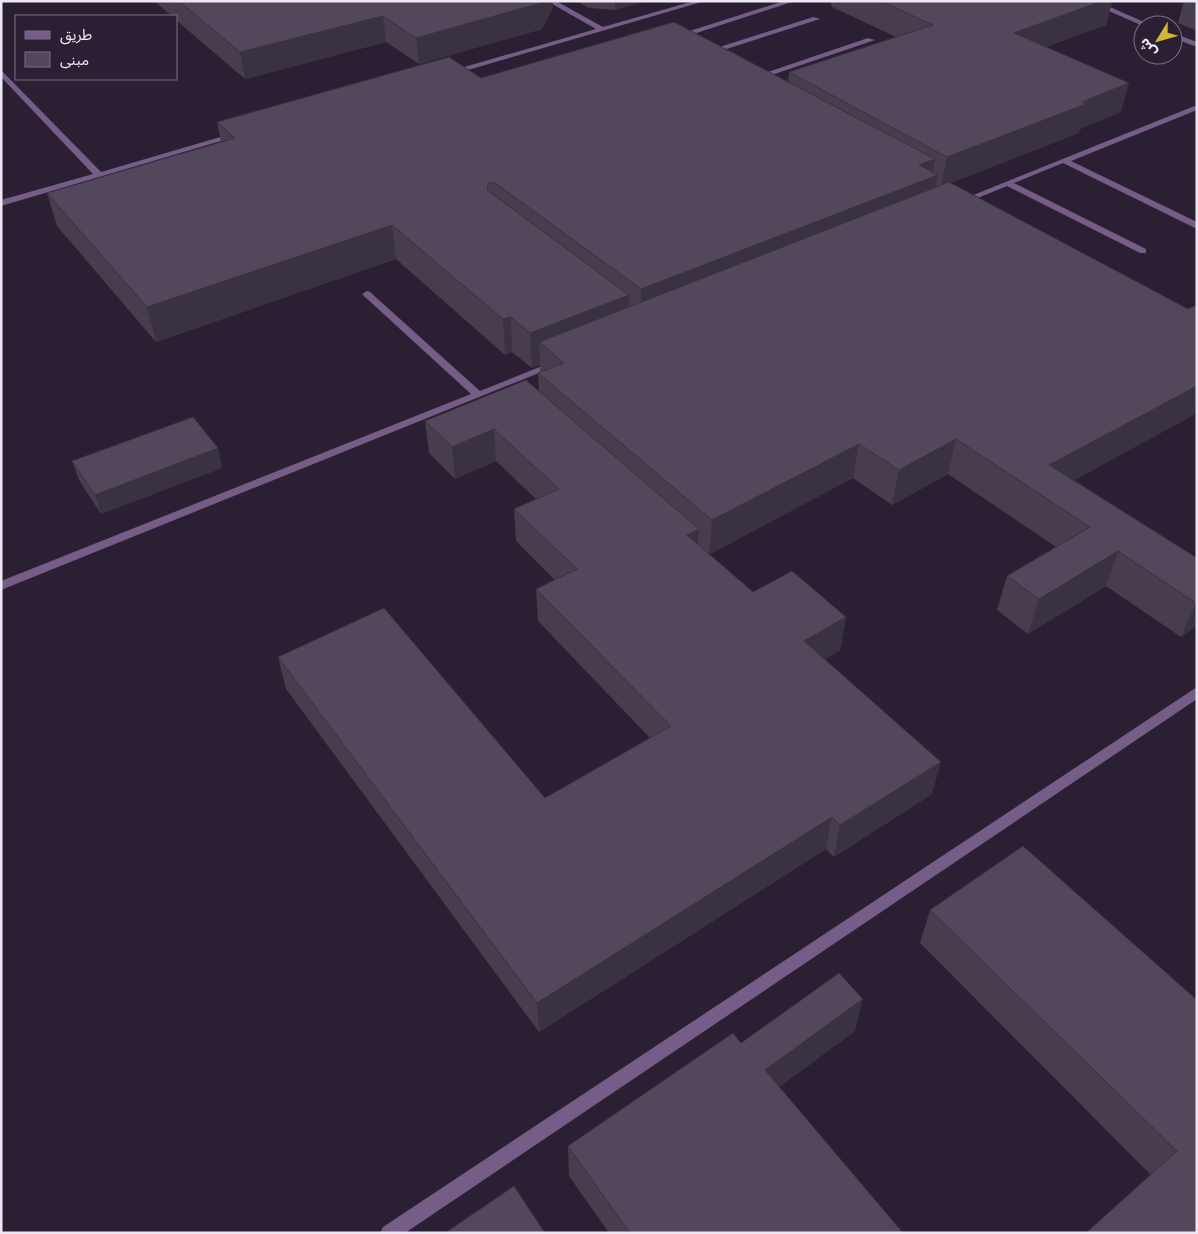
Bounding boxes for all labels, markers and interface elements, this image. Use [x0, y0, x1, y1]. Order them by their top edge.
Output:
legend [15, 15, 178, 80]
north arrow [1133, 15, 1183, 65]
text: طريق [60, 24, 92, 45]
text: ش [1135, 35, 1161, 61]
text: مبنى [60, 49, 89, 70]

